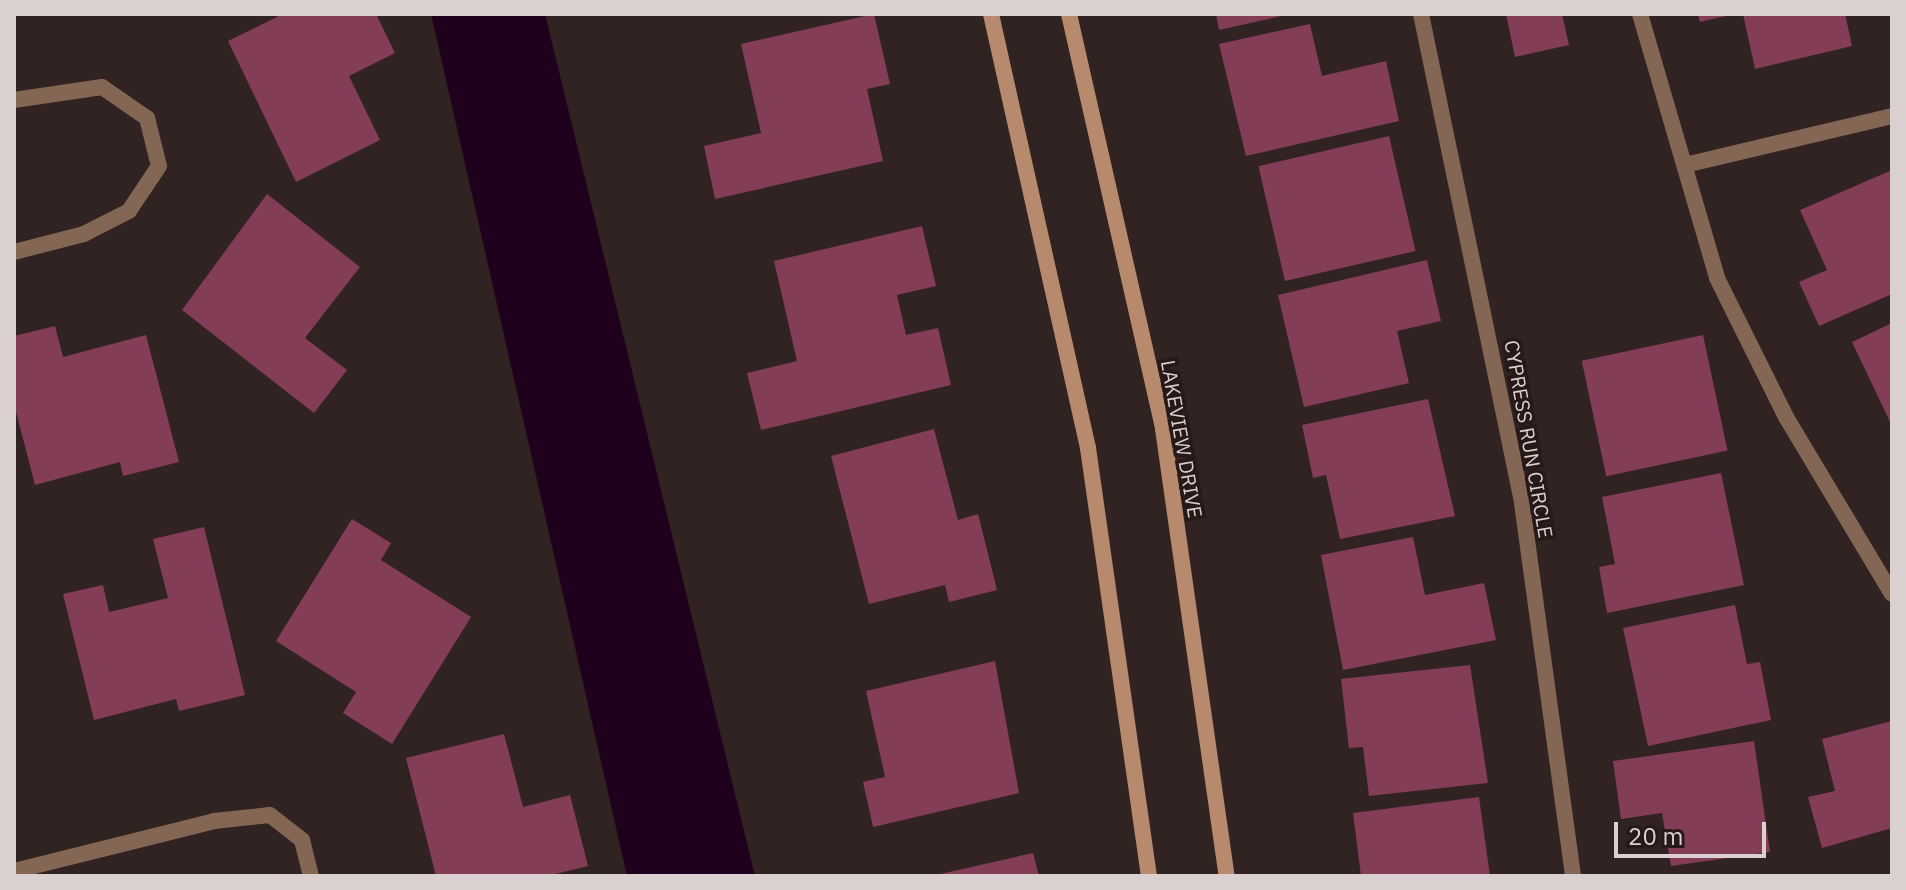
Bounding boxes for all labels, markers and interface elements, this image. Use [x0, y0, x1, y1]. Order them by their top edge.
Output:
street label: CYPRESS RUN CIRCLE [1500, 338, 1558, 540]
street label: LAKEVIEW DRIVE [1156, 358, 1208, 520]
scale bar [1618, 806, 1770, 856]
text: 20 m [1628, 820, 1683, 852]

